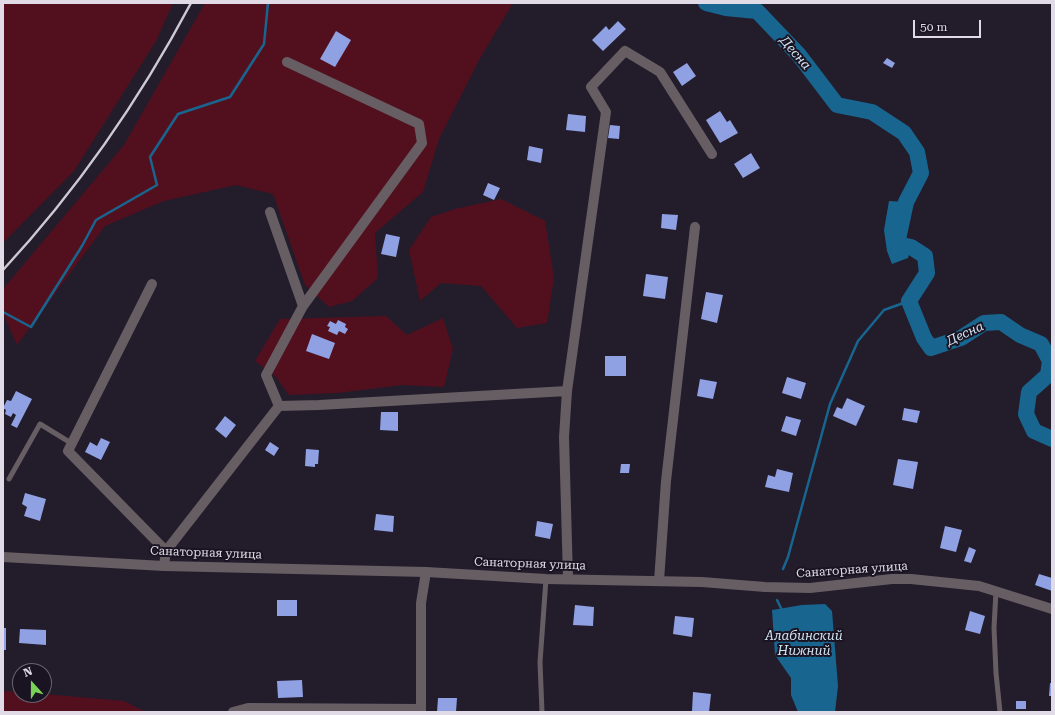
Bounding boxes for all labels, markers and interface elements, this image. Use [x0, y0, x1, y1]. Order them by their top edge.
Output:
scale bar [915, 12, 983, 38]
text: 50 m [920, 20, 947, 34]
water label: Десна [776, 33, 814, 73]
water label: Десна [944, 319, 986, 349]
street label: Санаторная улица [150, 544, 262, 562]
street label: Санаторная улица [474, 555, 586, 573]
street label: Санаторная улица [796, 559, 908, 581]
water label: Алабинский Нижний [765, 628, 843, 659]
north arrow [12, 663, 52, 703]
text: N [22, 665, 34, 680]

